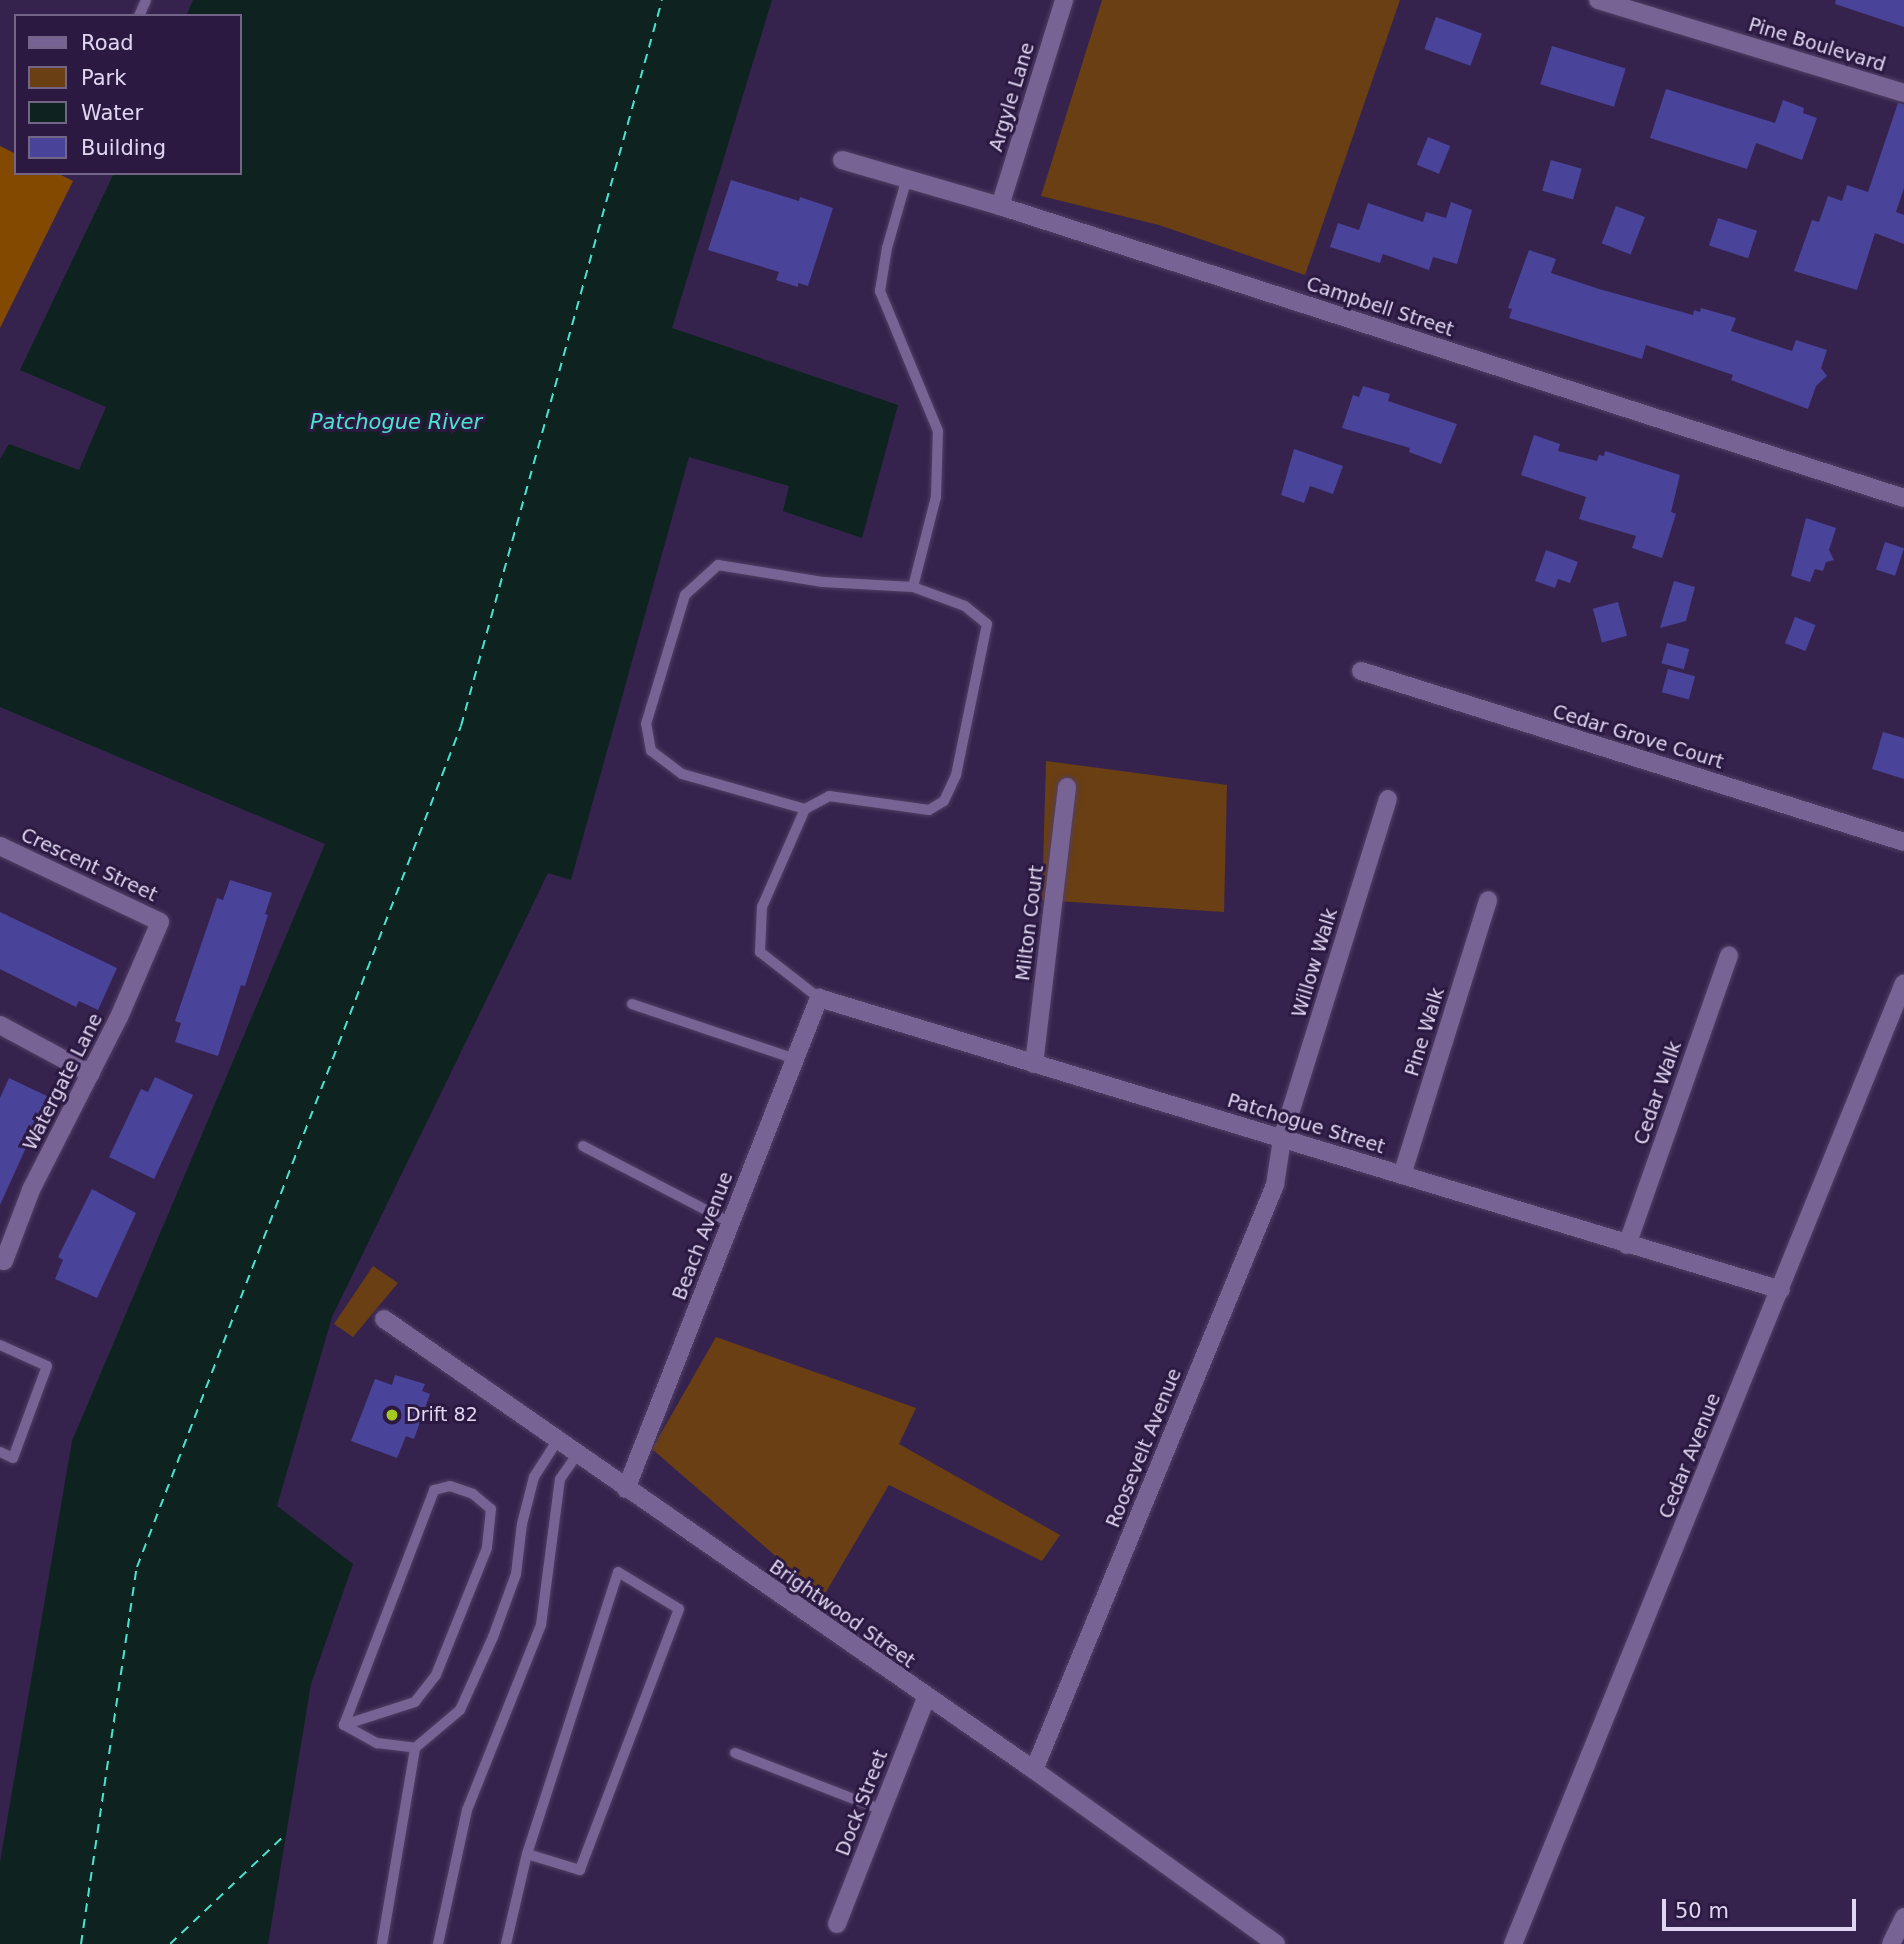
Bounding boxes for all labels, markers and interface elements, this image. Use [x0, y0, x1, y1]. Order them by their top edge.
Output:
street label: Pine Boulevard [1746, 13, 1888, 77]
legend [14, 14, 242, 175]
text: Road [81, 31, 134, 55]
street label: Argyle Lane [985, 40, 1039, 154]
text: Park [81, 66, 126, 90]
text: Water [81, 101, 143, 125]
text: Building [81, 136, 166, 160]
street label: Campbell Street [1303, 272, 1457, 342]
water label: Patchogue River [310, 409, 482, 435]
street label: Cedar Grove Court [1550, 700, 1726, 774]
street label: Crescent Street [17, 823, 161, 907]
street label: Milton Court [1012, 864, 1048, 982]
street label: Willow Walk [1288, 906, 1342, 1020]
street label: Pine Walk [1401, 985, 1449, 1079]
street label: Watergate Lane [19, 1010, 107, 1154]
street label: Cedar Walk [1630, 1038, 1686, 1148]
street label: Patchogue Street [1225, 1089, 1387, 1159]
street label: Beach Avenue [668, 1169, 738, 1303]
street label: Roosevelt Avenue [1102, 1365, 1186, 1531]
street label: Cedar Avenue [1654, 1390, 1726, 1522]
place label: Drift 82 [406, 1404, 478, 1426]
marker: Drift 82 [384, 1407, 400, 1423]
street label: Brightwood Street [765, 1555, 919, 1673]
street label: Dock Street [831, 1747, 893, 1859]
scale bar [1666, 1884, 1860, 1928]
text: 50 m [1675, 1899, 1729, 1923]

